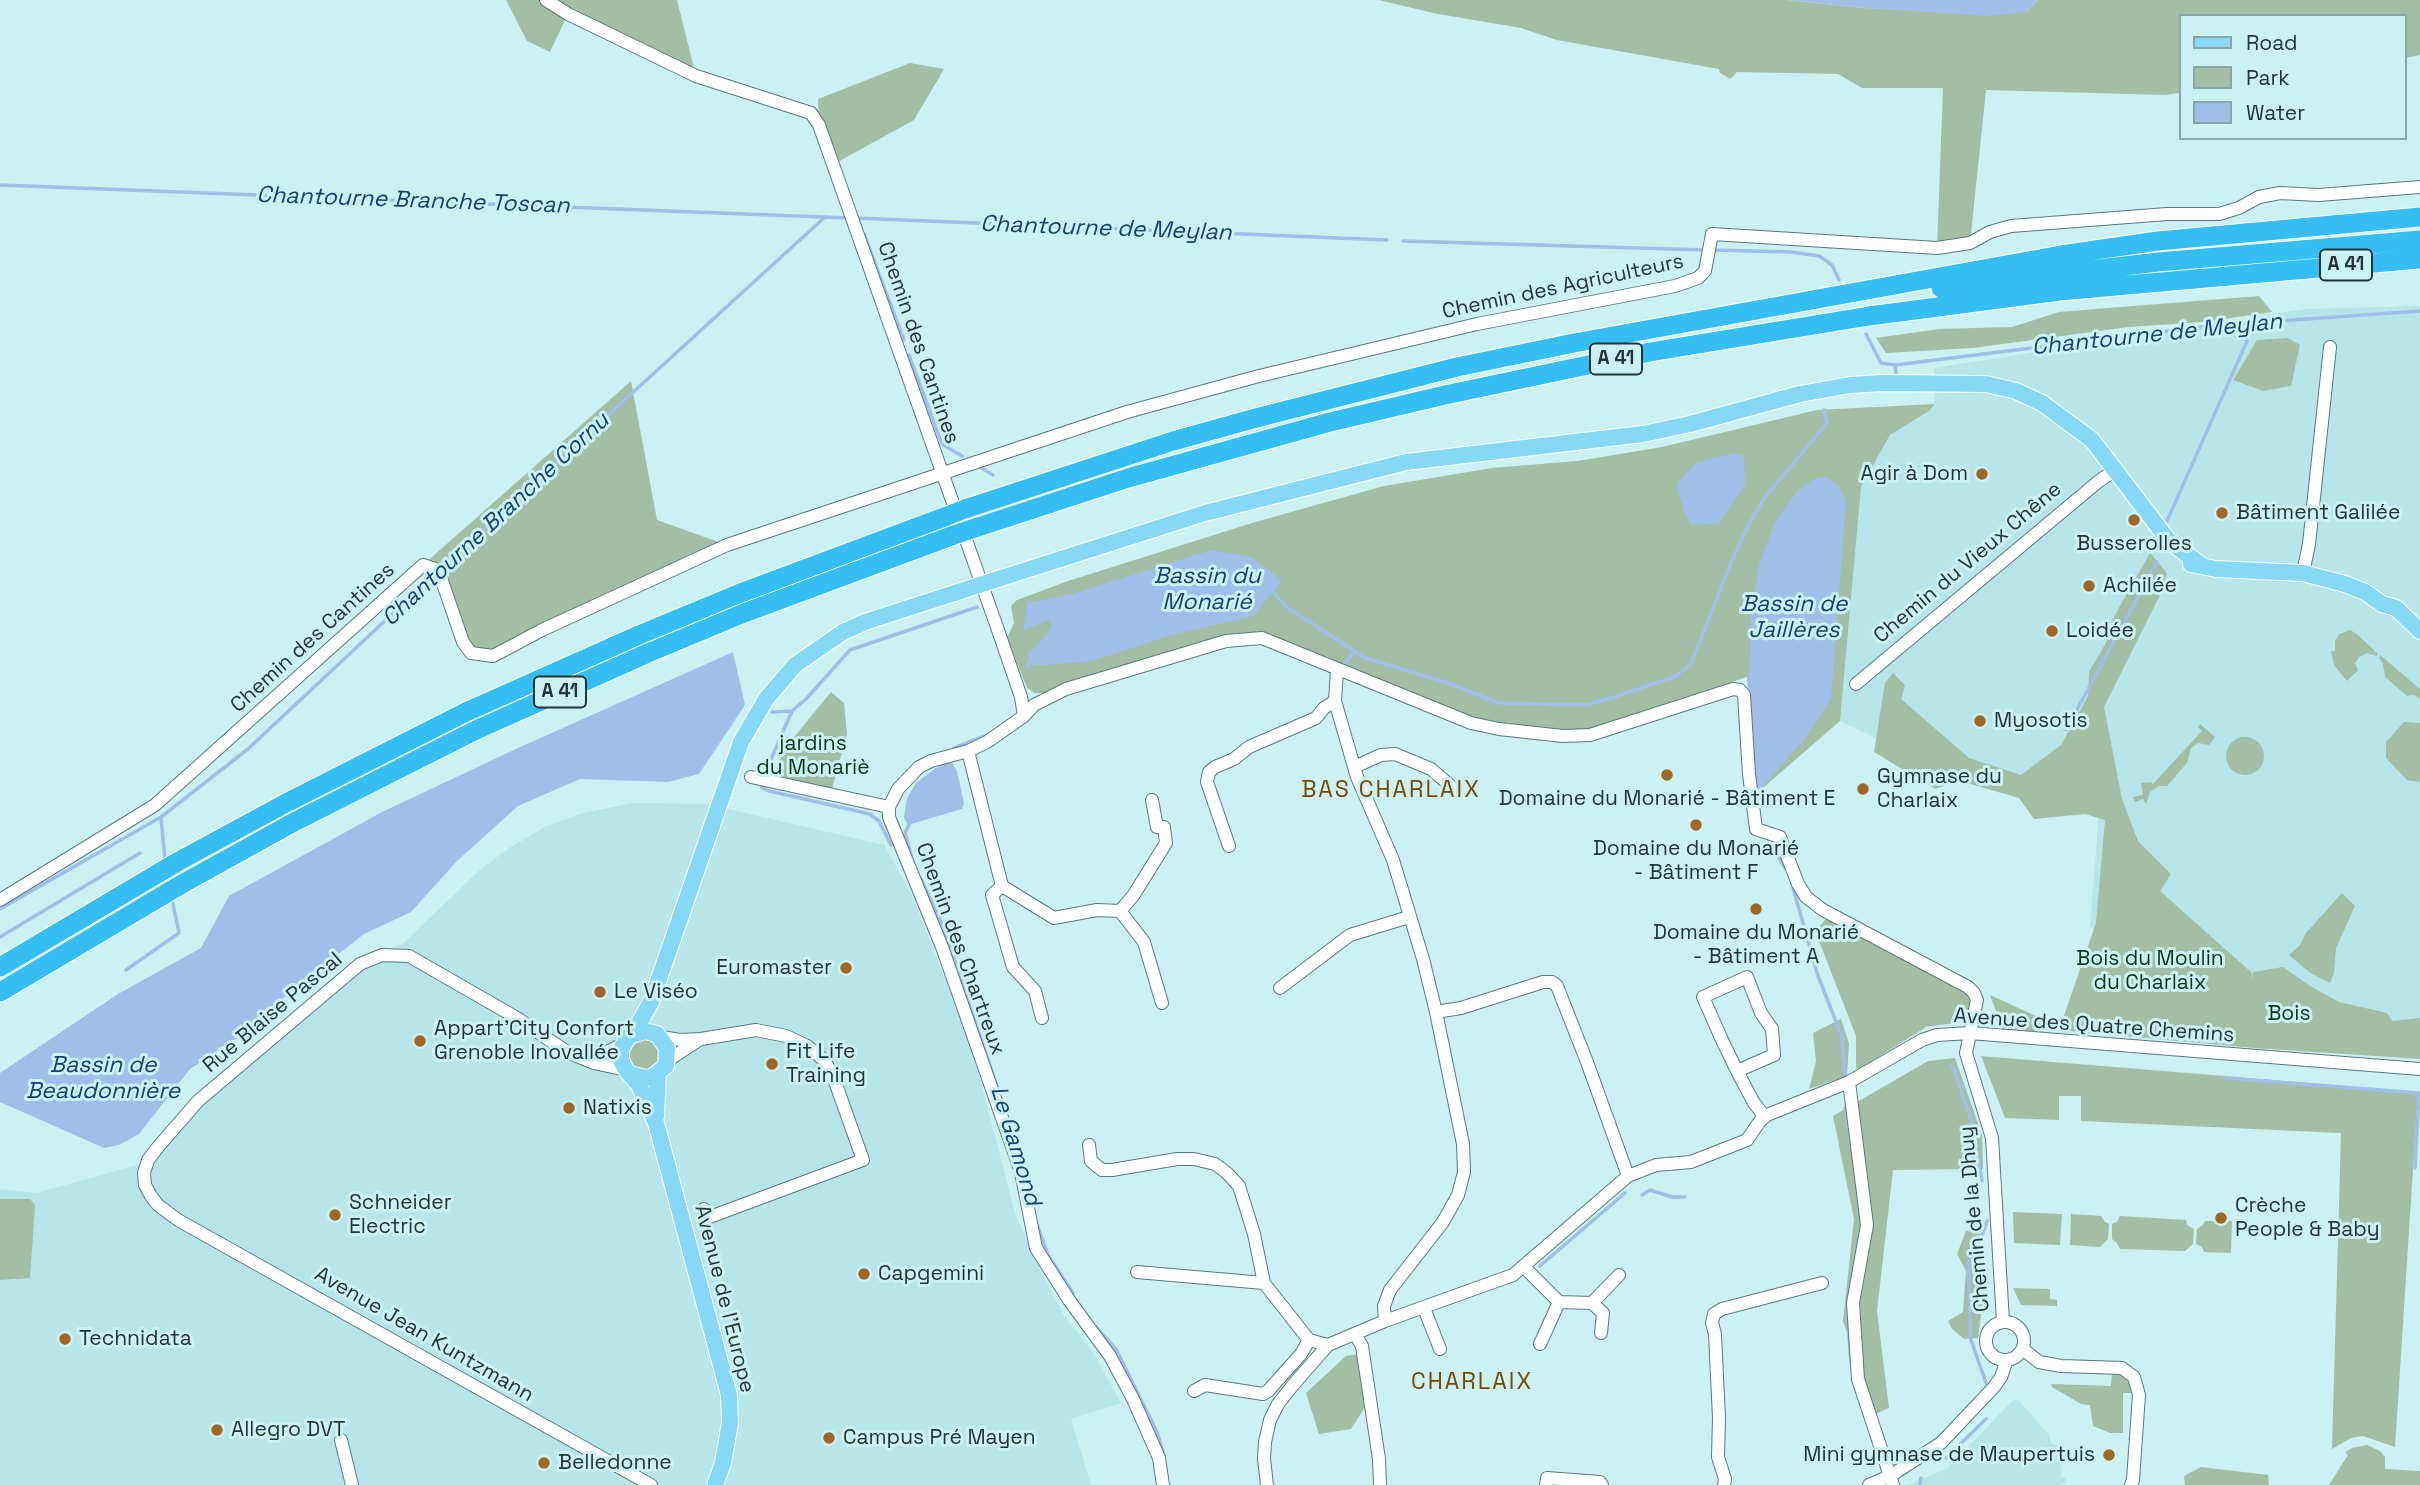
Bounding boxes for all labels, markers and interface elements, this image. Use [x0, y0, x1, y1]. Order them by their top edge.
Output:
legend [2178, 14, 2406, 140]
text: Road [2246, 29, 2298, 56]
text: Park [2246, 64, 2290, 91]
text: Water [2246, 99, 2305, 126]
water label: Chantourne Branche Toscan [256, 182, 570, 220]
water label: Chantourne de Meylan [980, 211, 1232, 247]
street label: Chemin des Cantines [872, 239, 964, 447]
street label: Chemin des Agriculteurs [1440, 249, 1686, 325]
road number: A 41 [2320, 249, 2372, 280]
water label: Chantourne de Meylan [2030, 308, 2284, 362]
road number: A 41 [1590, 344, 1642, 374]
water label: Chantourne Branche Cornu [377, 407, 615, 633]
place label: Agir à Dom [1860, 461, 1968, 487]
marker: Agir à Dom [1974, 466, 1990, 482]
street label: Chemin du Vieux Chêne [1869, 477, 2067, 649]
place label: Bâtiment Galilée [2236, 500, 2400, 526]
marker: Bâtiment Galilée [2214, 505, 2230, 521]
marker: Busserolles [2126, 512, 2142, 528]
place label: Busserolles [2076, 531, 2192, 557]
street label: Chemin des Cantines [226, 558, 400, 718]
water label: Bassin du Monarié [1153, 563, 1261, 617]
place label: Achilée [2103, 573, 2177, 599]
marker: Achilée [2081, 578, 2097, 594]
water label: Bassin de Jaillères [1741, 591, 1847, 645]
place label: Loidée [2066, 618, 2134, 644]
marker: Loidée [2044, 623, 2060, 639]
road number: A 41 [534, 677, 586, 708]
place label: Myosotis [1994, 708, 2088, 734]
marker: Myosotis [1972, 713, 1988, 729]
park label: jardins du Monariè [756, 731, 870, 781]
place label: Gymnase du Charlaix [1877, 764, 2002, 814]
marker: Domaine du Monarié - Bâtiment E [1659, 767, 1675, 783]
district label: BAS CHARLAIX [1303, 777, 1479, 805]
marker: Gymnase du Charlaix [1855, 781, 1871, 797]
place label: Domaine du Monarié - Bâtiment E [1499, 786, 1835, 812]
marker: Domaine du Monarié - Bâtiment F [1688, 817, 1704, 833]
place label: Domaine du Monarié - Bâtiment F [1593, 836, 1799, 886]
street label: Chemin des Chartreux [910, 839, 1010, 1059]
marker: Domaine du Monarié - Bâtiment A [1748, 901, 1764, 917]
place label: Domaine du Monarié - Bâtiment A [1653, 920, 1859, 970]
park label: Bois du Moulin du Charlaix [2076, 946, 2224, 996]
street label: Rue Blaise Pascal [198, 947, 348, 1079]
place label: Euromaster [716, 955, 832, 981]
marker: Euromaster [838, 960, 854, 976]
place label: Le Viséo [614, 979, 698, 1005]
marker: Le Viséo [592, 984, 608, 1000]
park label: Bois [2267, 1001, 2311, 1027]
street label: Avenue des Quatre Chemins [1953, 1004, 2235, 1048]
place label: Appart'City Confort Grenoble Inovallée [434, 1016, 634, 1066]
marker: Appart'City Confort Grenoble Inovallée [412, 1033, 428, 1049]
place label: Fit Life Training [786, 1039, 866, 1089]
water label: Bassin de Beaudonnière [26, 1052, 180, 1106]
marker: Fit Life Training [764, 1056, 780, 1072]
water label: Le Gamond [984, 1083, 1046, 1209]
place label: Natixis [583, 1095, 652, 1121]
marker: Natixis [561, 1100, 577, 1116]
street label: Chemin de la Dhuy [1954, 1125, 1996, 1313]
place label: Schneider Electric [349, 1190, 452, 1240]
place label: Crèche People & Baby [2235, 1193, 2380, 1243]
street label: Avenue de l'Europe [688, 1203, 760, 1395]
marker: Schneider Electric [327, 1207, 343, 1223]
marker: Crèche People & Baby [2213, 1210, 2229, 1226]
place label: Capgemini [878, 1261, 984, 1287]
street label: Avenue Jean Kuntzmann [310, 1262, 538, 1408]
marker: Capgemini [856, 1266, 872, 1282]
place label: Technidata [79, 1326, 192, 1352]
marker: Technidata [57, 1331, 73, 1347]
district label: CHARLAIX [1412, 1369, 1532, 1397]
place label: Allegro DVT [231, 1417, 345, 1443]
marker: Allegro DVT [209, 1422, 225, 1438]
place label: Campus Pré Mayen [843, 1425, 1036, 1451]
marker: Campus Pré Mayen [821, 1430, 837, 1446]
place label: Mini gymnase de Maupertuis [1803, 1442, 2095, 1468]
marker: Mini gymnase de Maupertuis [2101, 1447, 2117, 1463]
place label: Belledonne [558, 1450, 672, 1476]
marker: Belledonne [536, 1455, 552, 1471]

